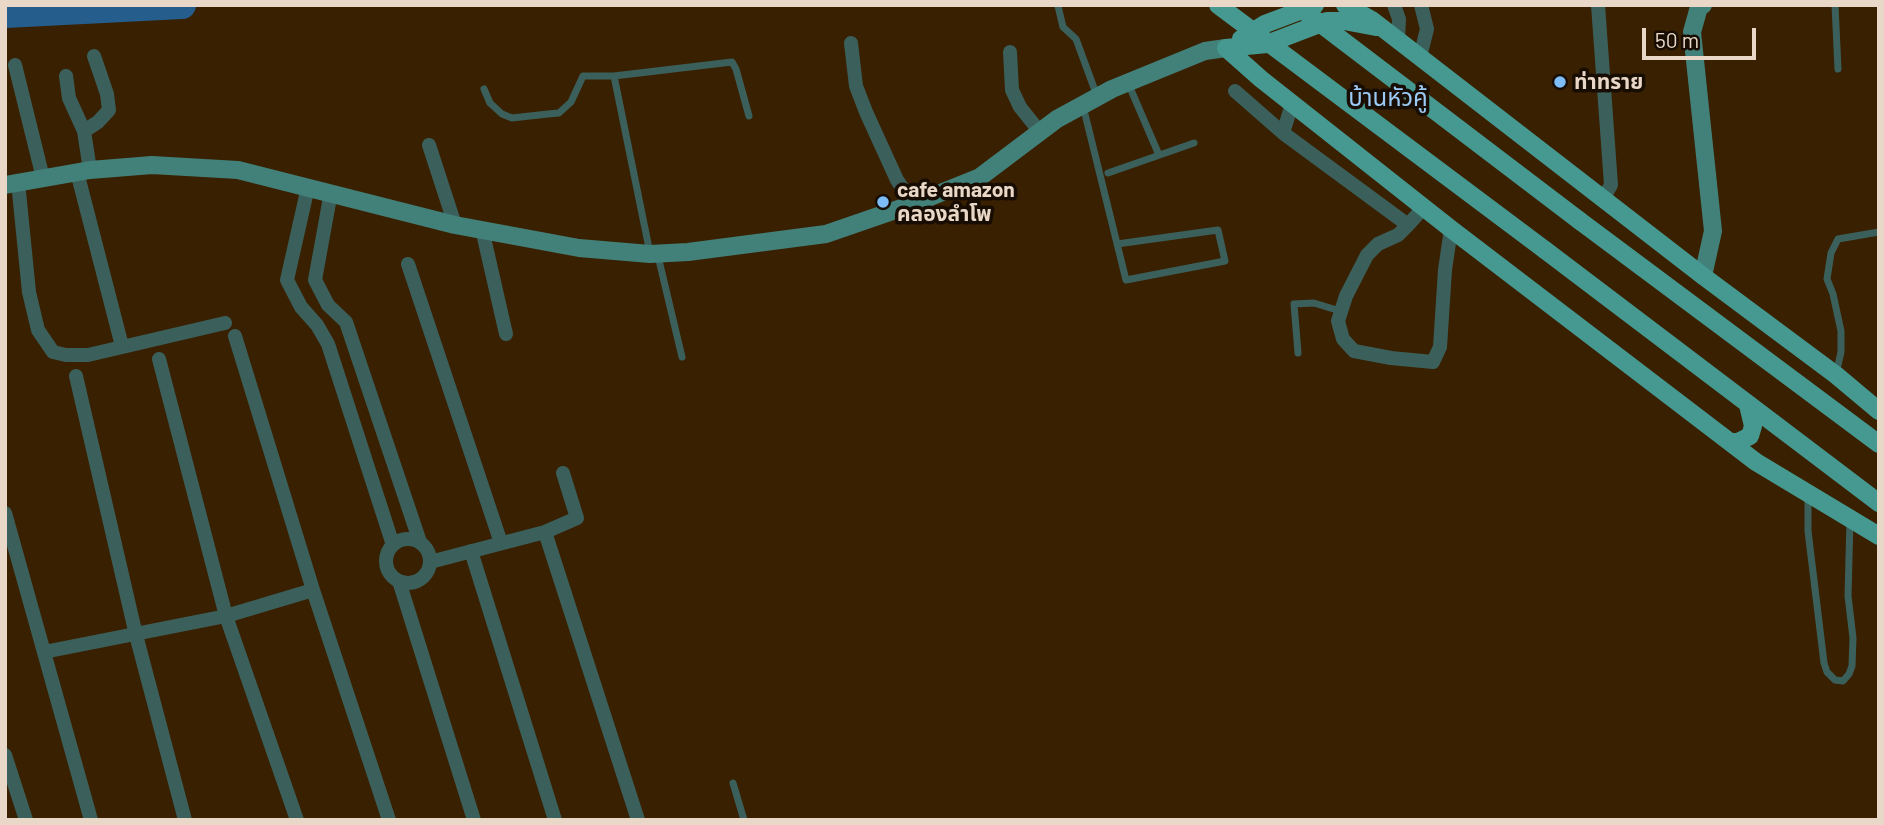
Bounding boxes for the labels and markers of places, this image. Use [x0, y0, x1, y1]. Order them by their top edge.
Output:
place label: ท่าทราย [1574, 69, 1643, 95]
marker: ท่าทราย [1552, 74, 1568, 90]
place label: cafe amazon คลองลำโพ [897, 177, 1015, 227]
marker: cafe amazon คลองลำโพ [875, 194, 891, 210]

